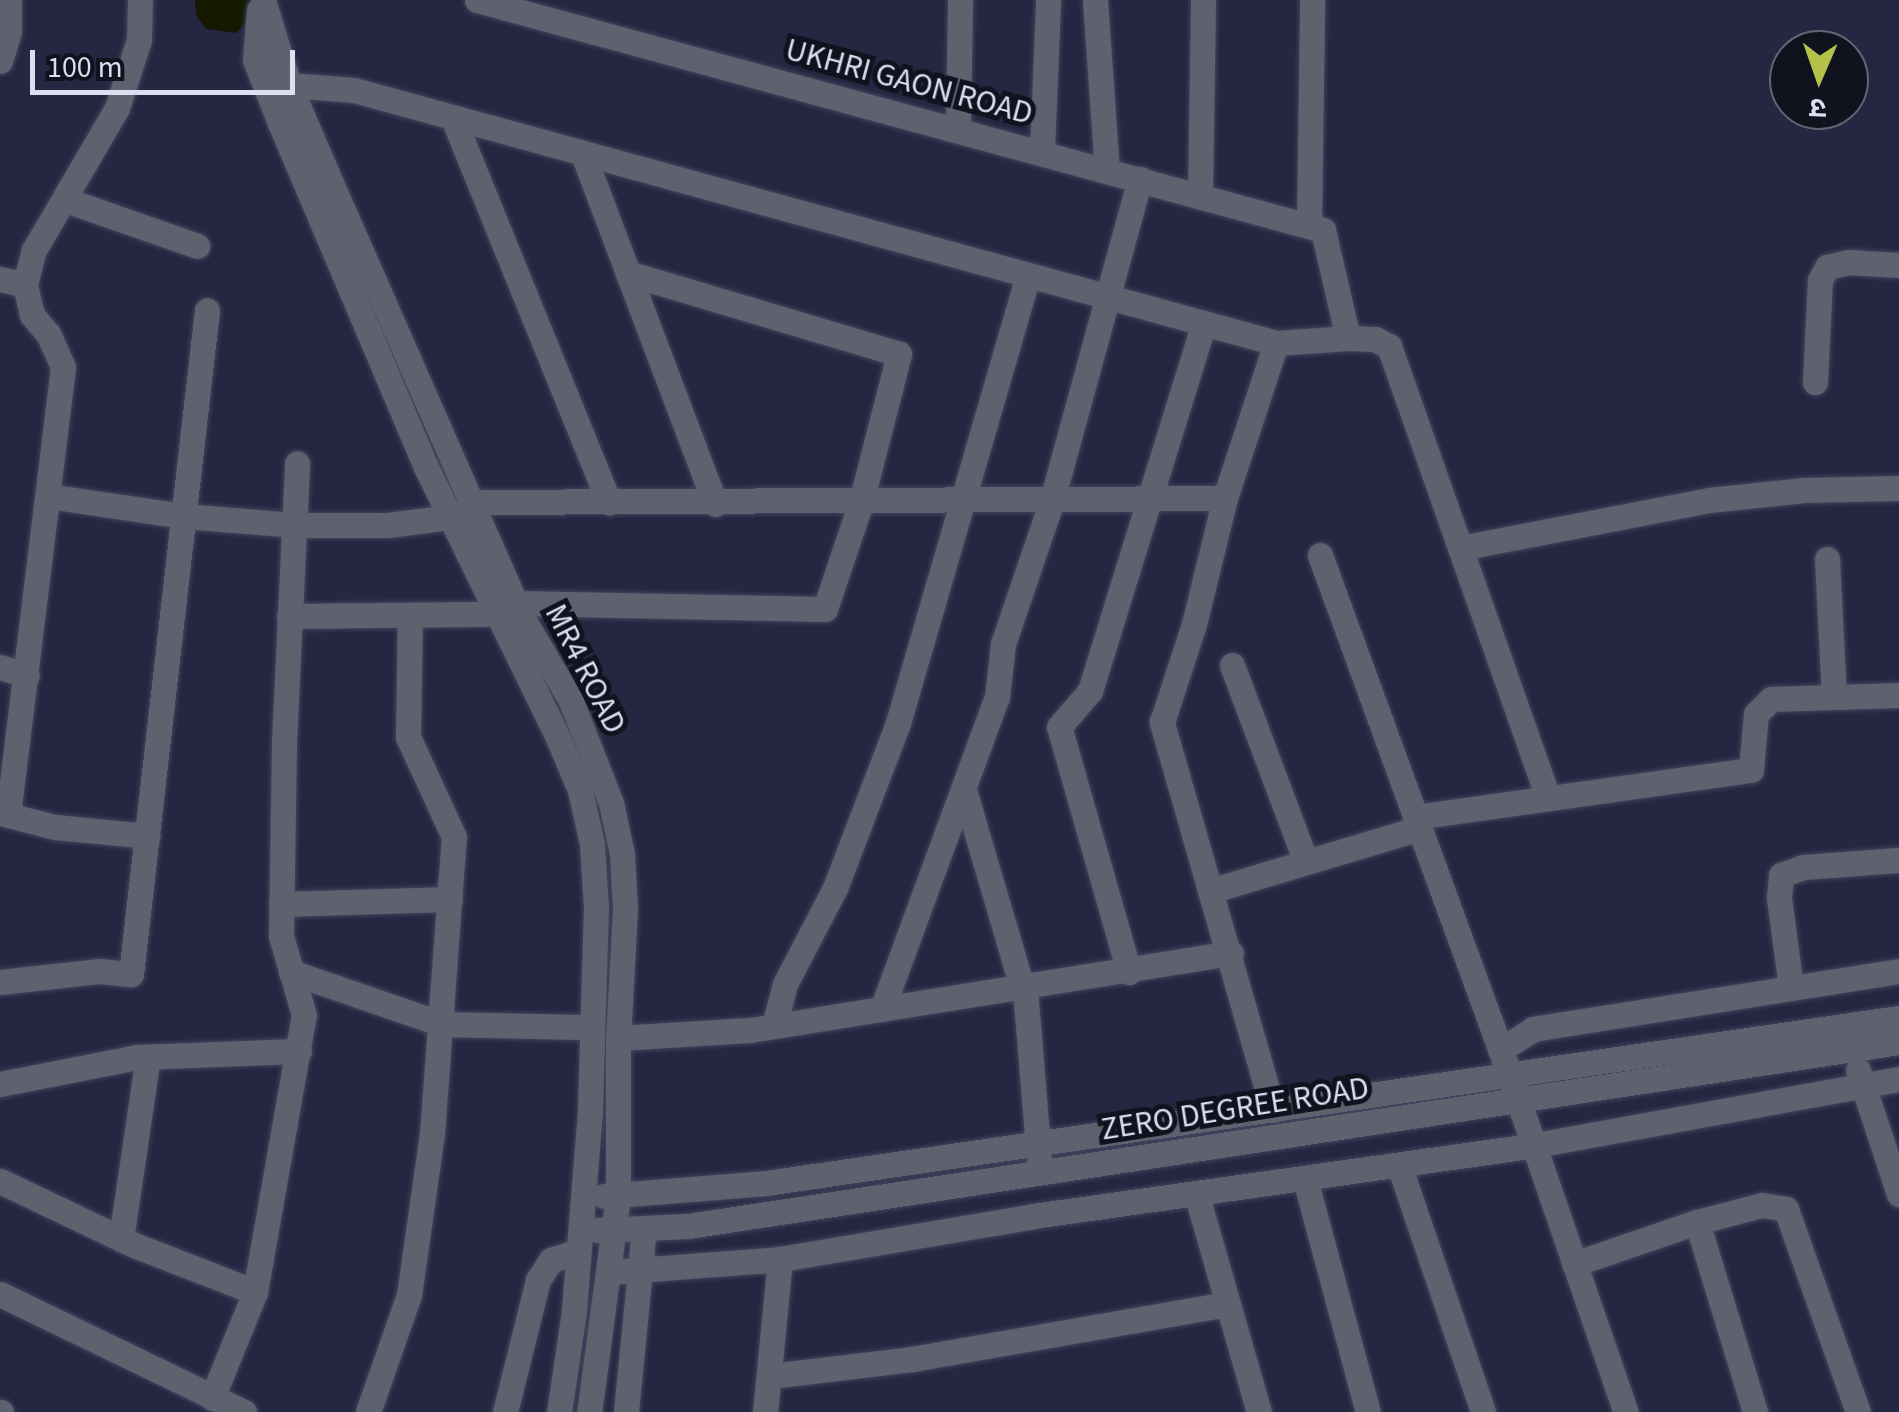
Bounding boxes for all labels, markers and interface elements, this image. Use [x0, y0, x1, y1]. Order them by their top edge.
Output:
scale bar [35, 30, 300, 92]
north arrow [1769, 30, 1869, 130]
street label: UKHRI GAON ROAD [781, 31, 1037, 133]
text: 100 m [47, 46, 123, 89]
text: उ [1809, 88, 1827, 128]
street label: MR4 ROAD [536, 598, 634, 740]
street label: ZERO DEGREE ROAD [1098, 1069, 1372, 1149]

